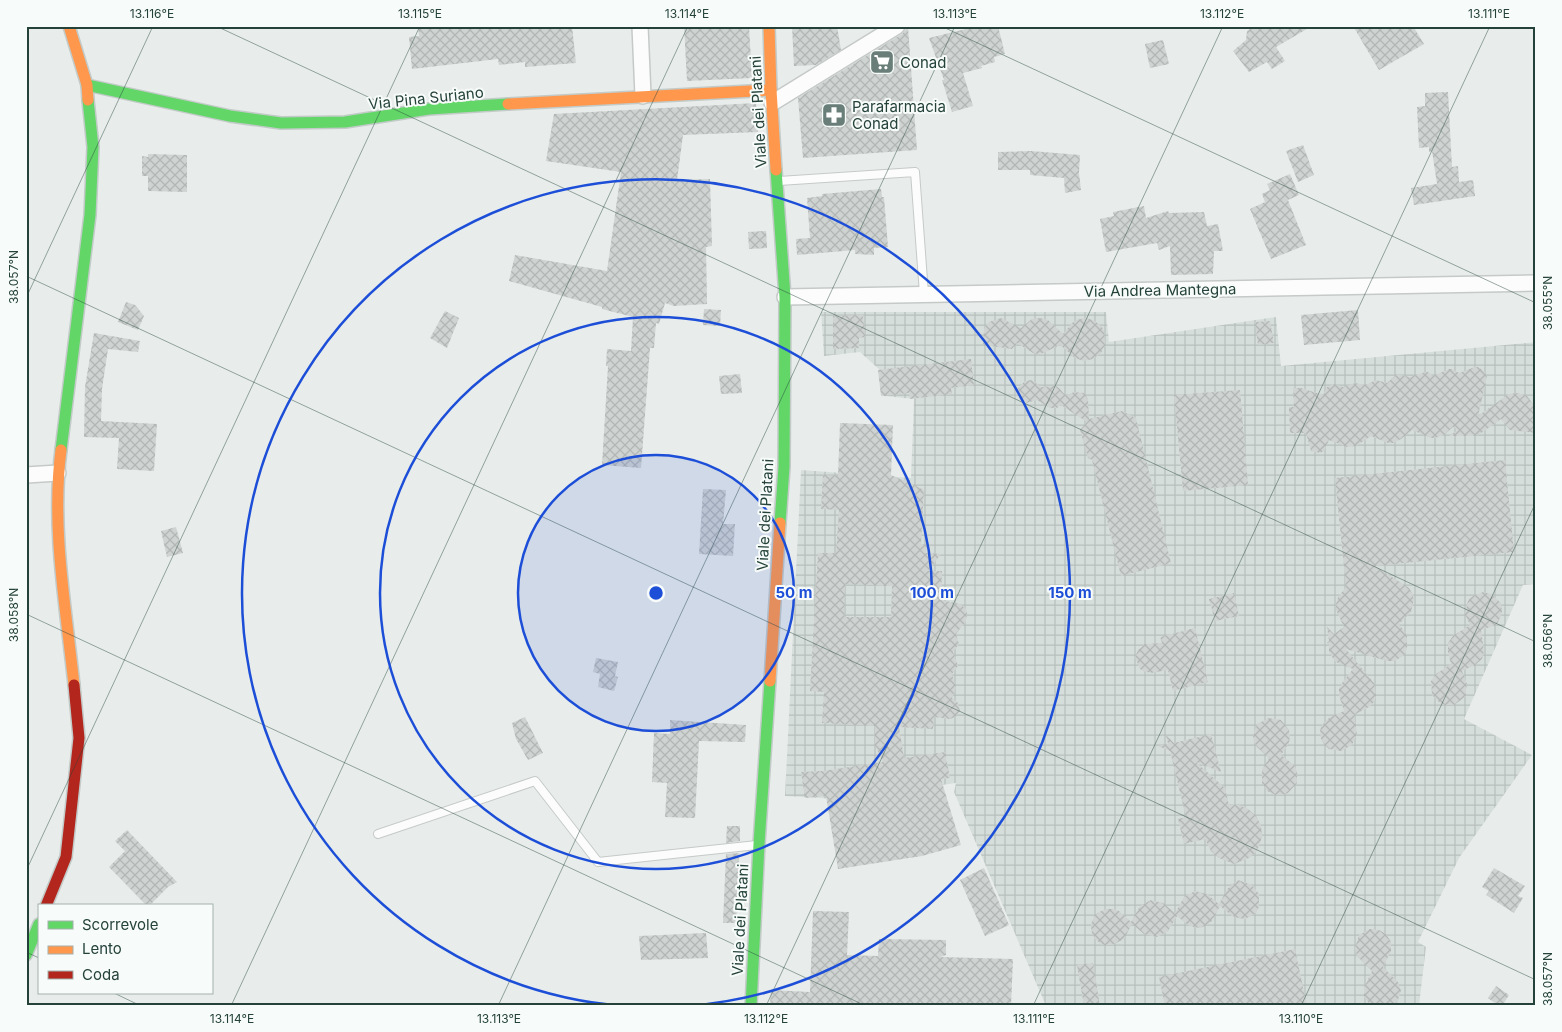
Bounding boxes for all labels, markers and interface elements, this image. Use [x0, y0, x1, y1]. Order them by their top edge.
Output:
text: 13.116°E [130, 6, 174, 21]
text: 13.115°E [398, 6, 442, 21]
text: 13.114°E [665, 6, 709, 21]
text: 13.113°E [933, 6, 977, 21]
text: 13.112°E [1200, 6, 1244, 21]
text: 13.111°E [1468, 6, 1510, 21]
supermarket icon: Conad [869, 49, 895, 75]
place label: Conad [900, 53, 946, 72]
street label: Viale dei Platani [746, 55, 770, 169]
street label: Via Pina Suriano [368, 83, 484, 113]
place label: Parafarmacia Conad [852, 97, 946, 133]
pharmacy icon: Parafarmacia Conad [821, 102, 847, 128]
text: 38.057°N [6, 250, 21, 304]
text: 38.055°N [1540, 276, 1555, 330]
street label: Via Andrea Mantegna [1083, 279, 1237, 301]
street label: Viale dei Platani [753, 458, 777, 572]
text: 50 m [776, 583, 812, 602]
text: 100 m [910, 583, 954, 602]
text: 150 m [1048, 583, 1092, 602]
centre of rings [647, 584, 665, 602]
text: 38.058°N [6, 588, 21, 642]
text: 38.056°N [1540, 614, 1555, 668]
street label: Viale dei Platani [728, 863, 752, 977]
legend [38, 904, 212, 994]
text: Scorrevole [82, 915, 158, 934]
text: Lento [82, 939, 122, 958]
text: 38.057°N [1540, 952, 1555, 1006]
text: Coda [82, 965, 120, 984]
text: 13.114°E [210, 1011, 254, 1026]
text: 13.113°E [477, 1011, 521, 1026]
text: 13.112°E [744, 1011, 788, 1026]
text: 13.111°E [1013, 1011, 1055, 1026]
text: 13.110°E [1279, 1011, 1323, 1026]

